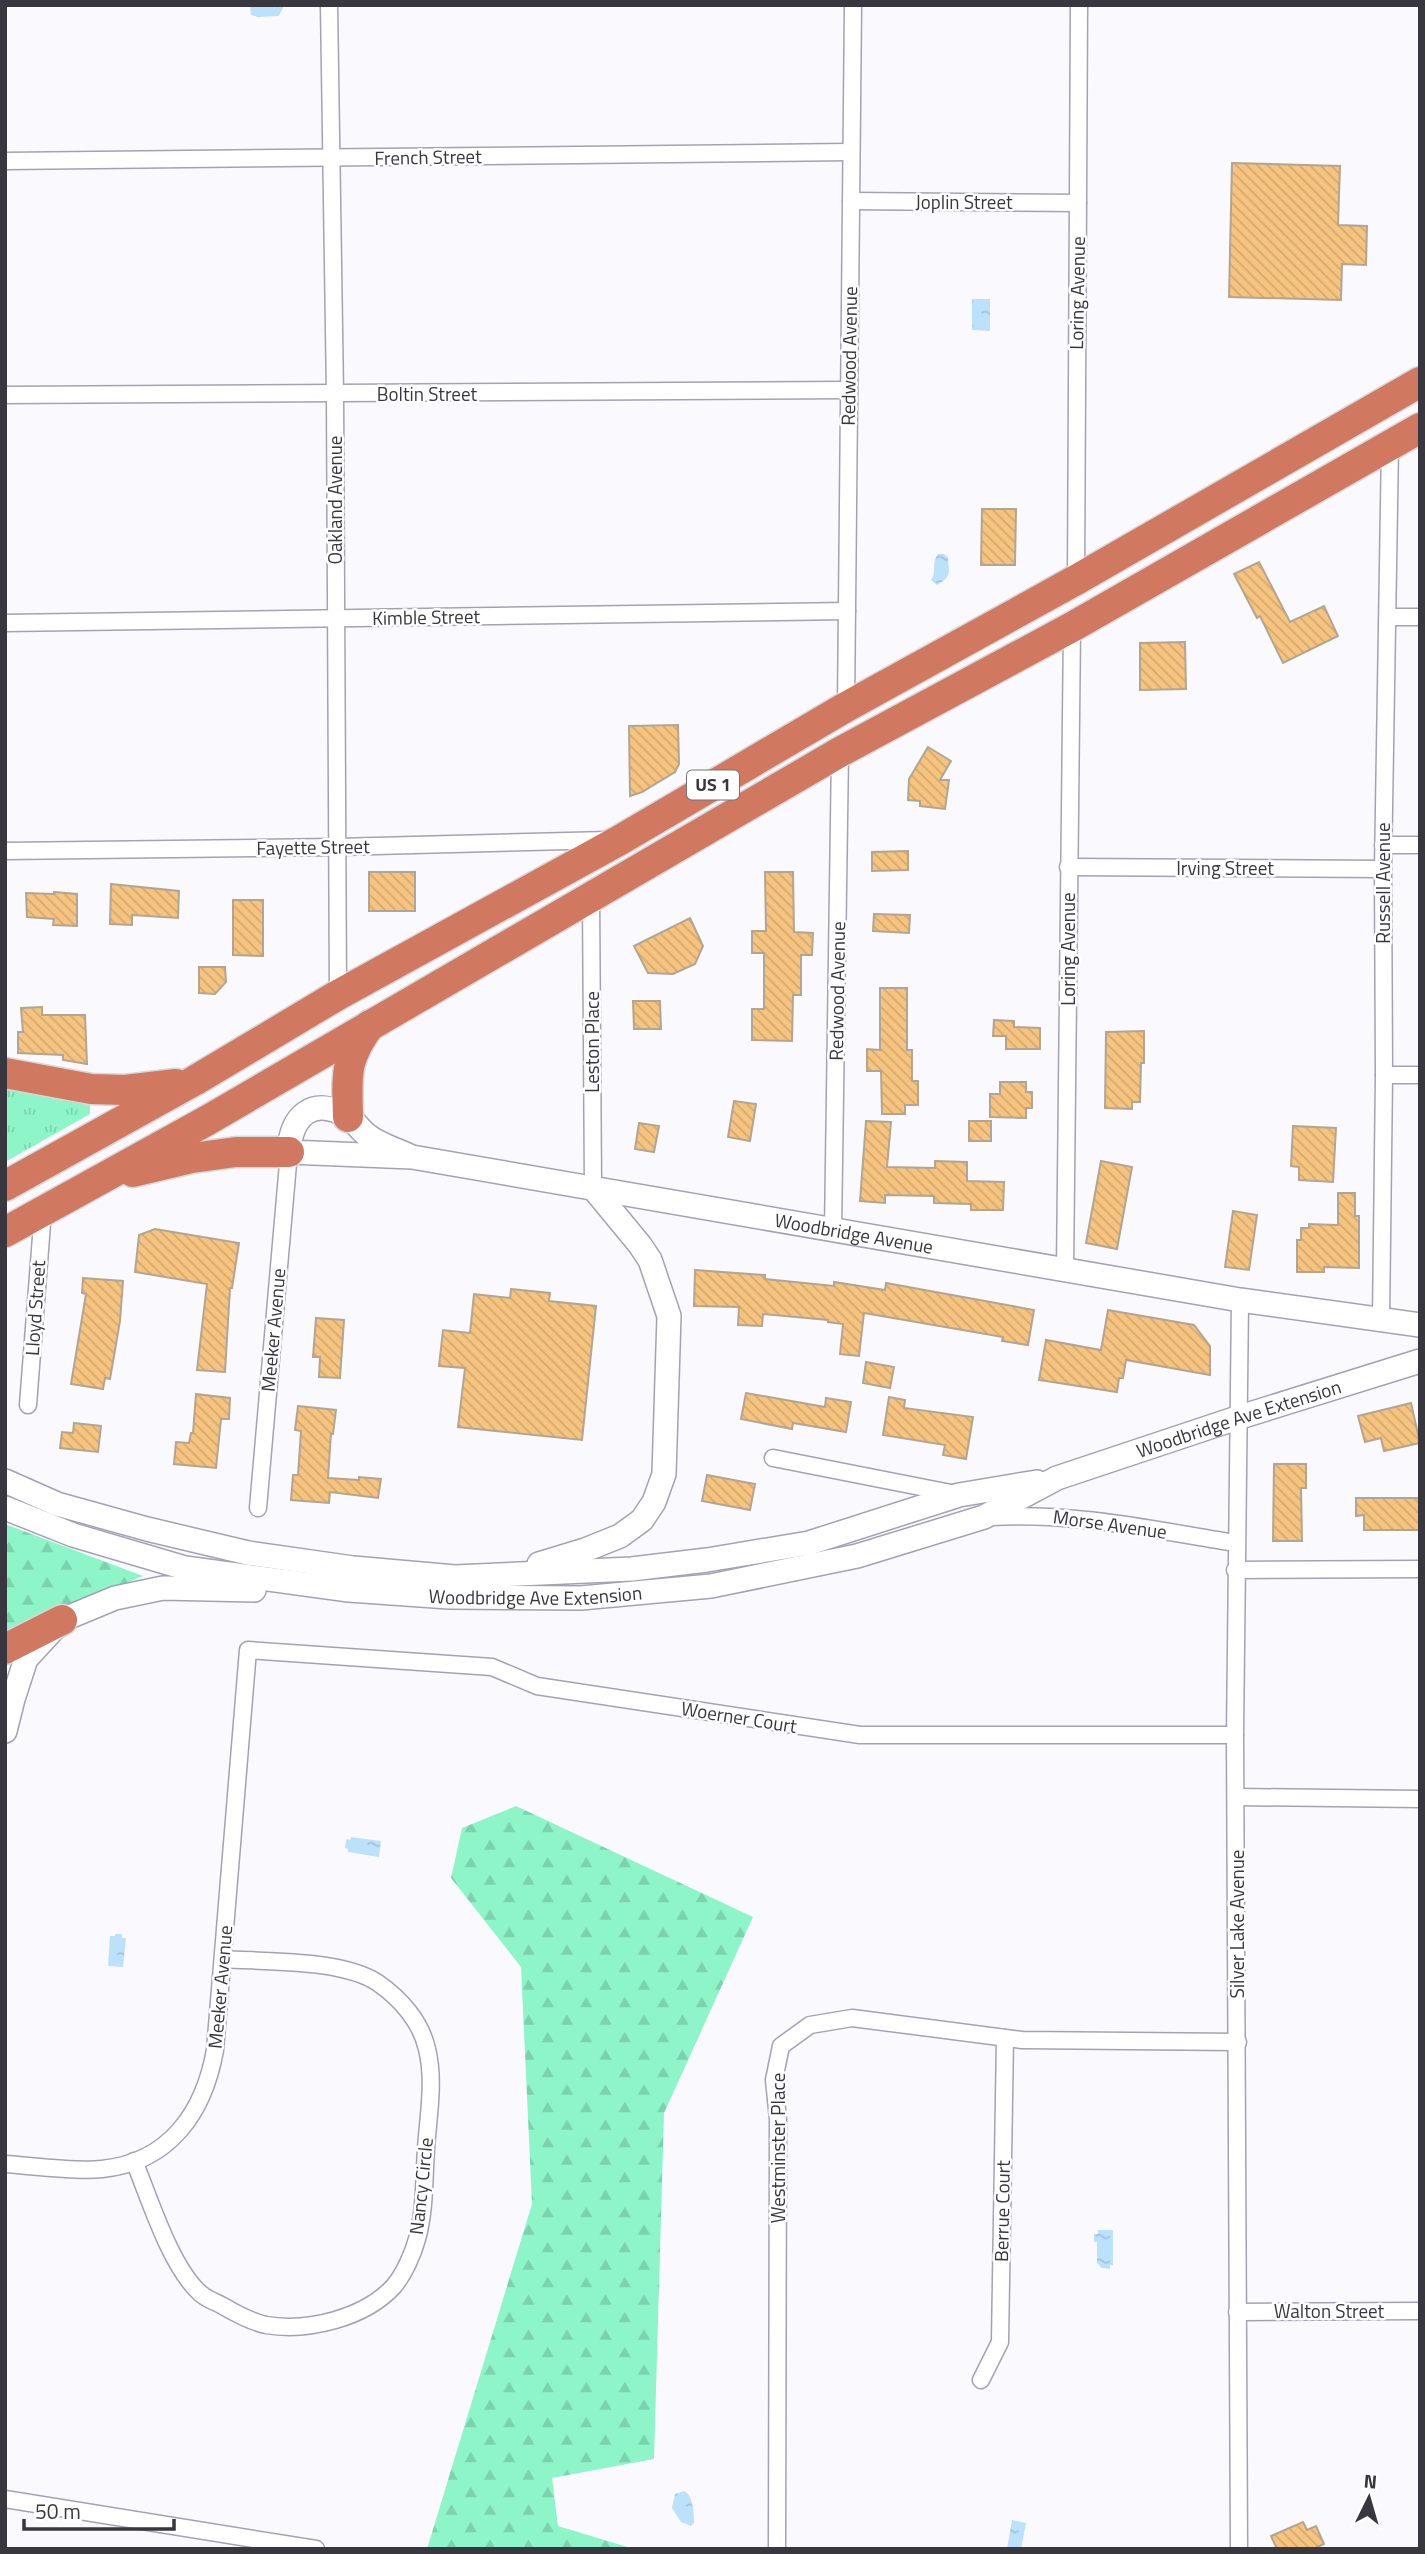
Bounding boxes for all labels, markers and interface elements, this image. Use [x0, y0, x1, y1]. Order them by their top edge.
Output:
street label: French Street [374, 141, 482, 172]
street label: Joplin Street [915, 187, 1013, 216]
street label: Loring Avenue [1061, 236, 1092, 350]
street label: Redwood Avenue [833, 286, 864, 426]
street label: Boltin Street [377, 379, 477, 408]
street label: Oakland Avenue [320, 436, 349, 564]
street label: Kimble Street [372, 601, 481, 632]
road number: US 1 [687, 770, 739, 800]
street label: Russell Avenue [1368, 822, 1397, 944]
street label: Fayette Street [256, 831, 370, 862]
street label: Irving Street [1176, 853, 1274, 882]
street label: Loring Avenue [1053, 892, 1082, 1006]
street label: Redwood Avenue [821, 921, 852, 1061]
street label: Leston Place [577, 991, 606, 1093]
street label: Woodbridge Avenue [772, 1205, 936, 1261]
street label: Lloyd Street [17, 1259, 52, 1357]
street label: Meeker Avenue [253, 1267, 292, 1393]
street label: Woodbridge Ave Extension [1132, 1371, 1344, 1465]
street label: Morse Avenue [1051, 1501, 1169, 1546]
street label: Woodbridge Ave Extension [428, 1577, 643, 1612]
street label: Woerner Court [679, 1693, 799, 1740]
street label: Silver Lake Avenue [1222, 1850, 1251, 1998]
street label: Meeker Avenue [200, 1924, 239, 2050]
street label: Westminster Place [763, 2073, 792, 2223]
street label: Nancy Circle [401, 2136, 440, 2236]
street label: Berrue Court [986, 2160, 1017, 2262]
street label: Walton Street [1274, 2296, 1385, 2325]
north arrow [1334, 2463, 1404, 2533]
text: N [1363, 2466, 1378, 2496]
scale bar [24, 2488, 175, 2532]
text: 50 m [35, 2495, 81, 2527]

